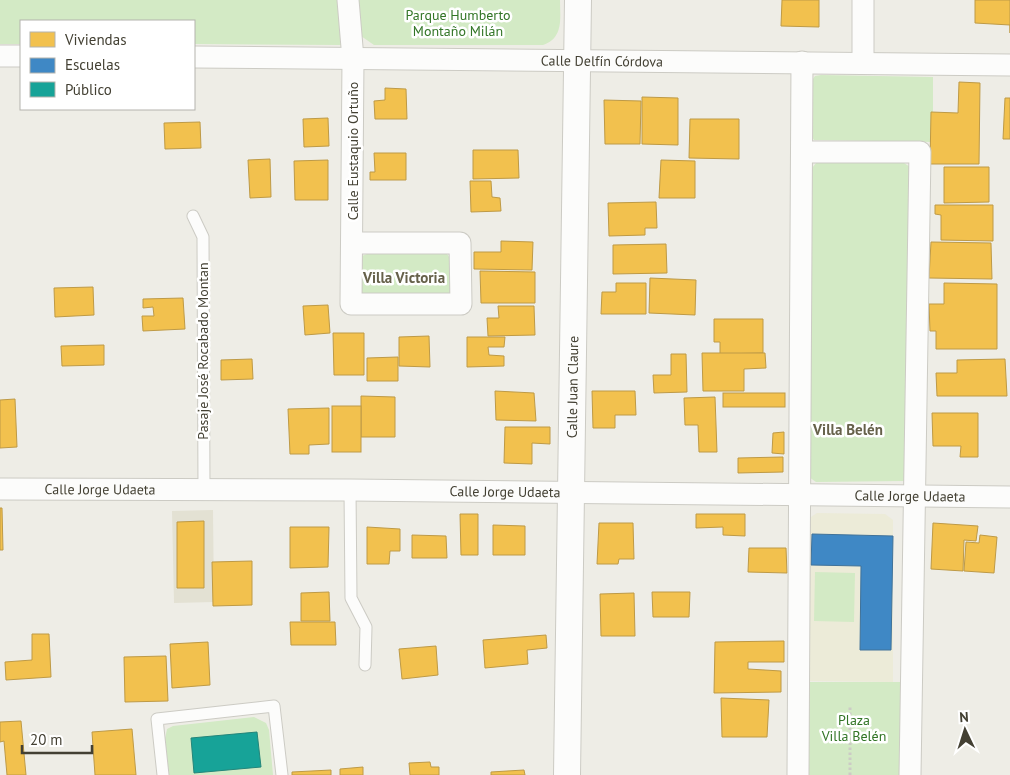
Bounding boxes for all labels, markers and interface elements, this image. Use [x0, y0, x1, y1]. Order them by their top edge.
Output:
park label: Parque Humberto Montaño Milán [405, 6, 511, 40]
legend [20, 20, 195, 110]
text: Viviendas [64, 30, 126, 49]
street label: Calle Delfín Córdova [541, 51, 663, 71]
text: Escuelas [65, 55, 120, 74]
text: Público [65, 80, 112, 99]
street label: Calle Eustaquio Ortuño [344, 82, 362, 220]
street label: Pasaje José Rocabado Montan [194, 262, 212, 440]
district label: Villa Victoria [362, 268, 445, 287]
street label: Calle Juan Claure [563, 336, 582, 438]
district label: Villa Belén [812, 420, 883, 439]
street label: Calle Jorge Udaeta [44, 480, 156, 498]
street label: Calle Jorge Udaeta [449, 482, 561, 501]
street label: Calle Jorge Udaeta [854, 486, 966, 506]
north arrow [940, 705, 990, 755]
text: N [959, 708, 969, 726]
park label: Plaza Villa Belén [821, 711, 886, 745]
scale bar [22, 722, 92, 754]
text: 20 m [30, 730, 63, 749]

